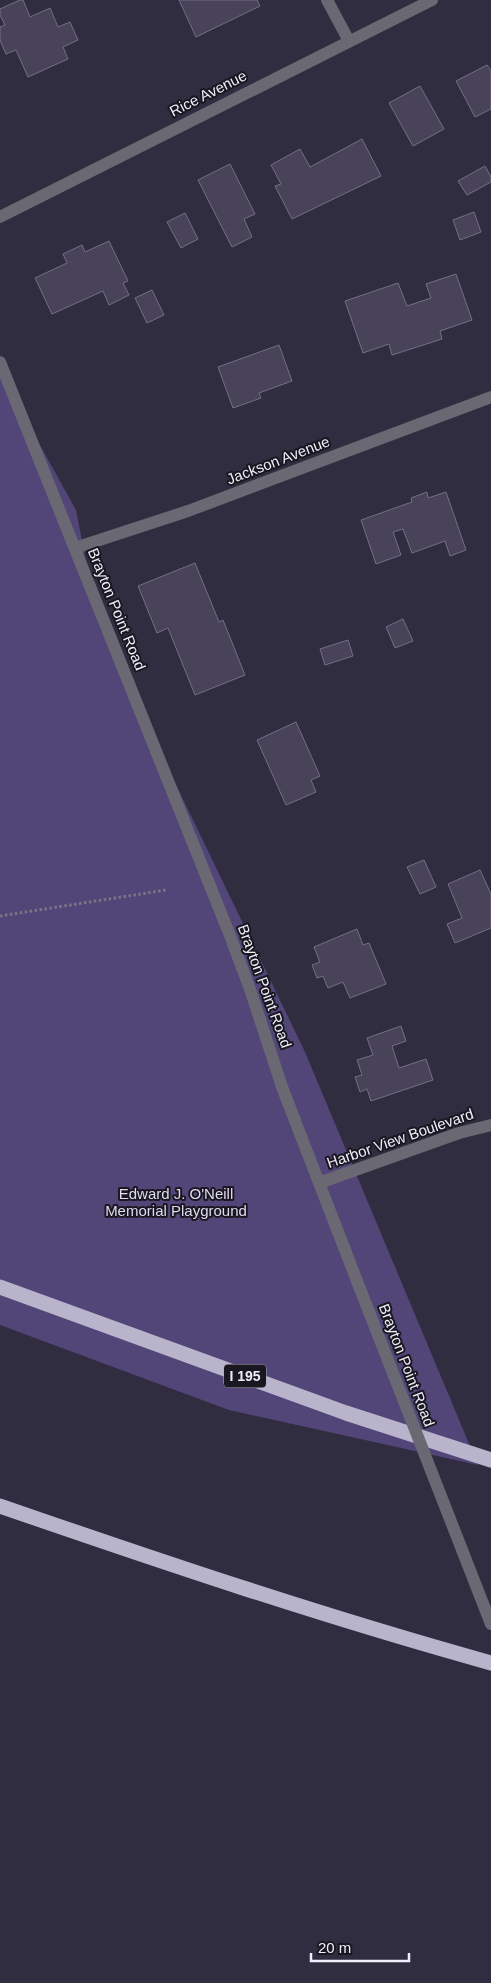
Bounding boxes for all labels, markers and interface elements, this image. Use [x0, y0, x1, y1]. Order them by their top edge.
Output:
street label: Rice Avenue [167, 66, 249, 120]
street label: Jackson Avenue [224, 433, 332, 487]
street label: Brayton Point Road [85, 546, 149, 672]
street label: Brayton Point Road [235, 922, 295, 1050]
street label: Harbor View Boulevard [324, 1105, 476, 1171]
park label: Edward J. O'Neill Memorial Playground [105, 1185, 247, 1219]
street label: Brayton Point Road [376, 1301, 438, 1429]
road number: I 195 [224, 1364, 266, 1388]
scale bar [311, 1930, 408, 1962]
text: 20 m [318, 1939, 351, 1956]

